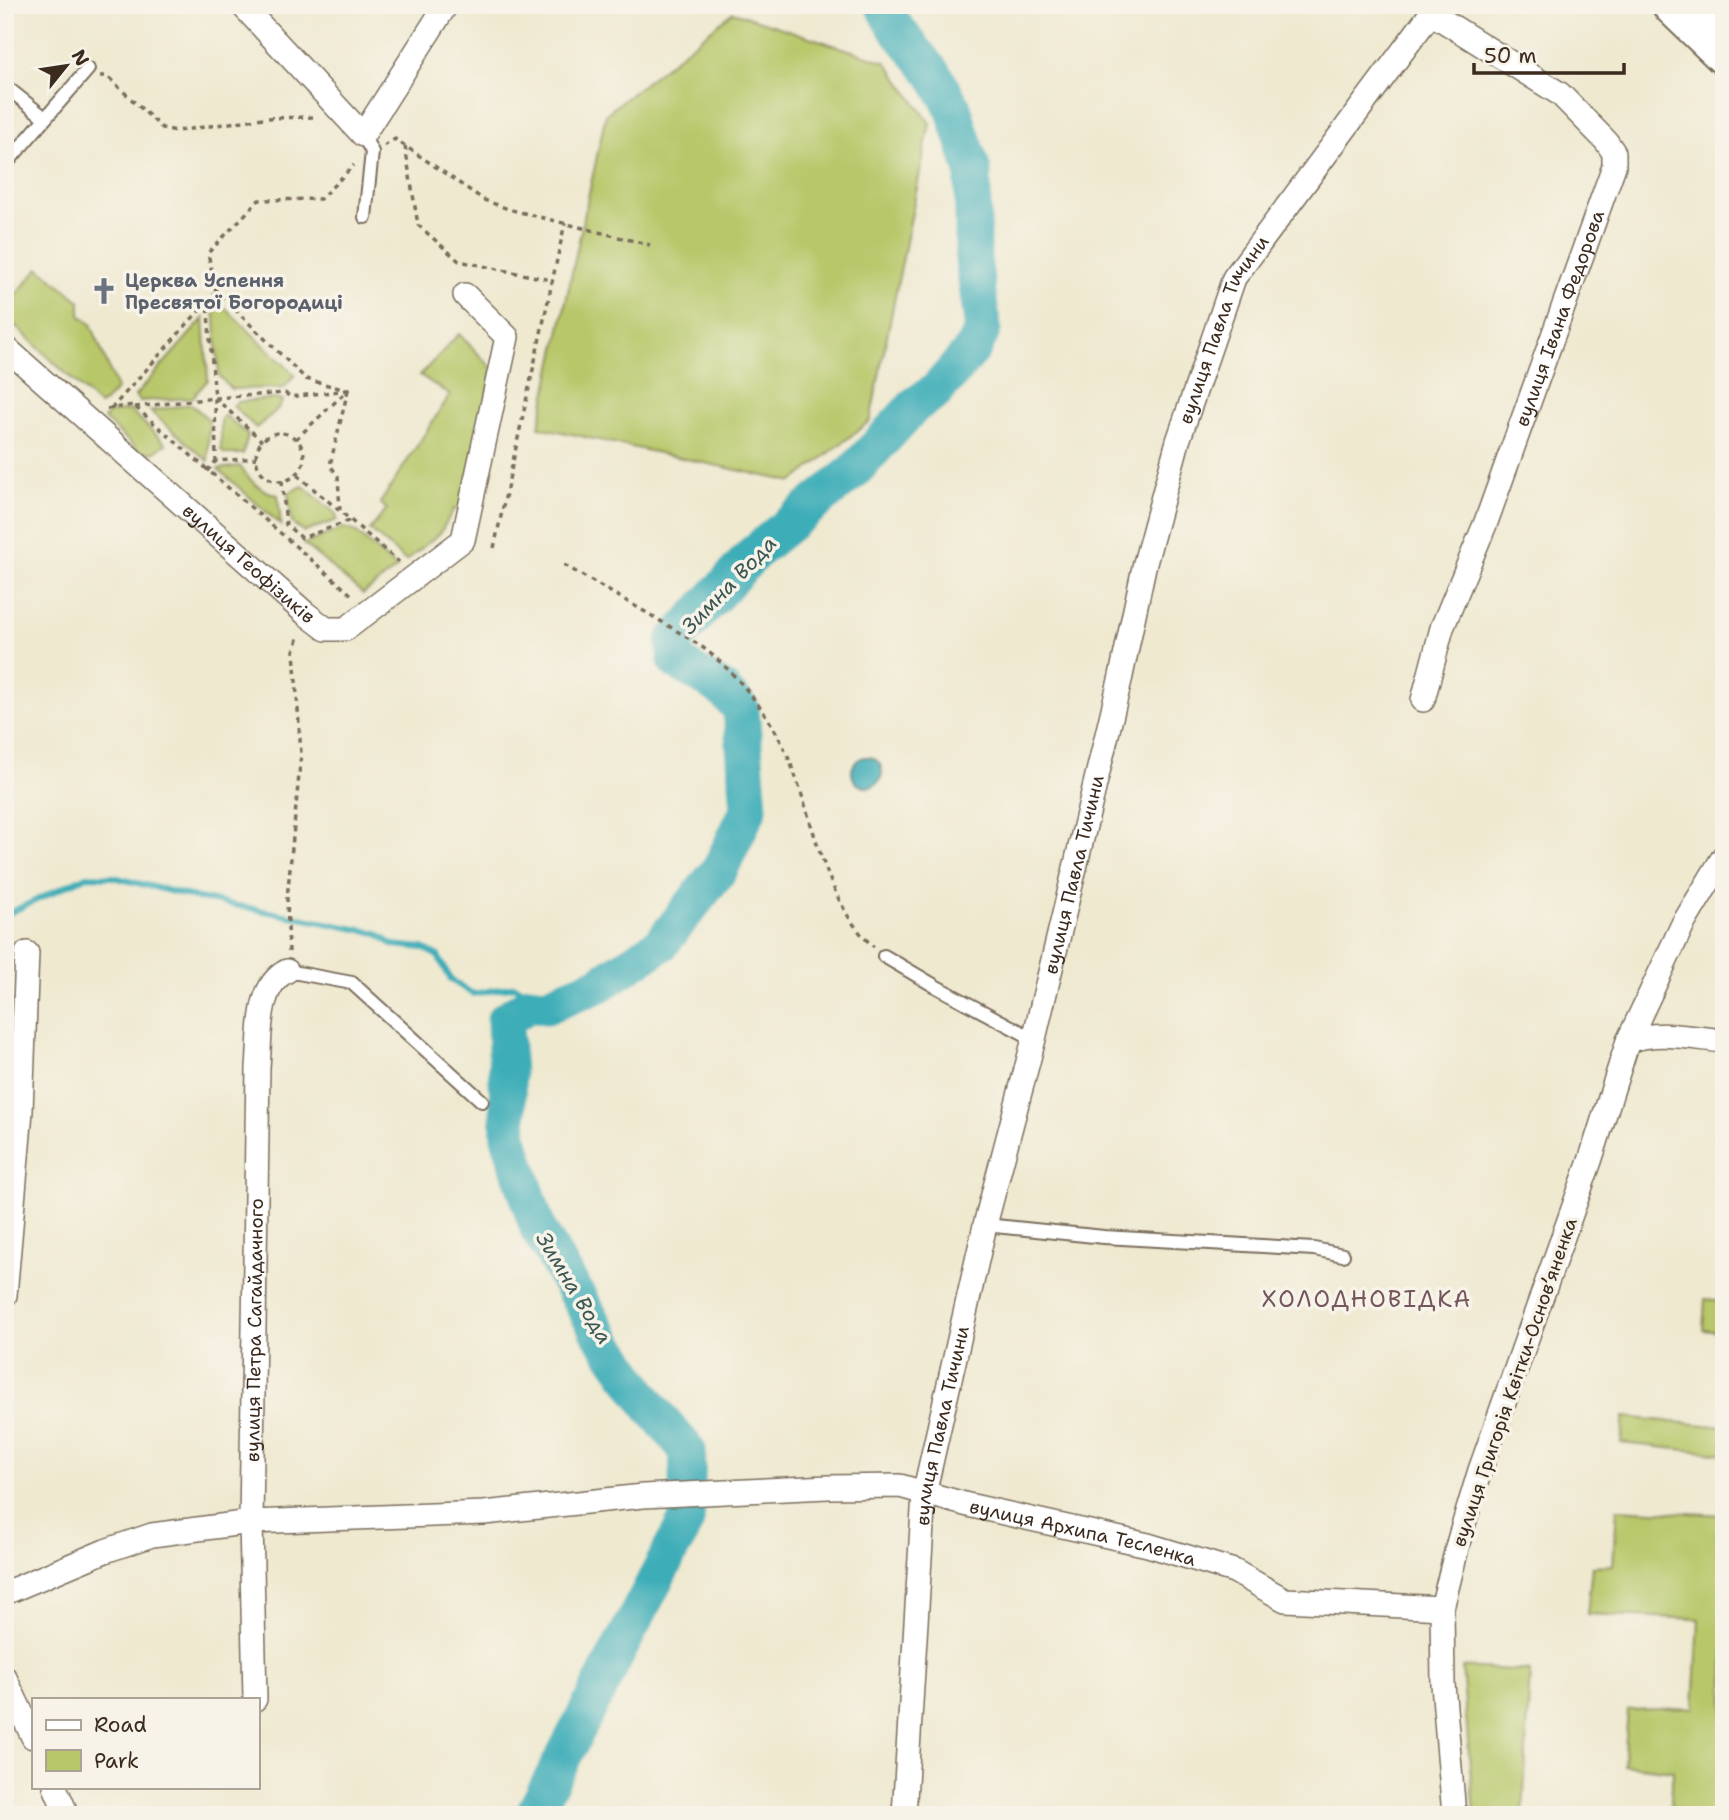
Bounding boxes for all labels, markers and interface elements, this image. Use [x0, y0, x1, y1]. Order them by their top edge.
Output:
north arrow [32, 32, 102, 102]
scale bar [1474, 32, 1624, 76]
text: 50 m [1484, 42, 1537, 70]
text: N [66, 45, 95, 71]
street label: вулиця Івана Федорова [1509, 207, 1610, 430]
street label: вулиця Павла Тичини [1173, 230, 1275, 427]
place label: Церква Успення Пресвятої Богородиці [125, 268, 343, 315]
church icon: Церква Успення Пресвятої Богородиці [89, 276, 119, 306]
street label: вулиця Геофізиків [177, 498, 320, 629]
water label: Зимна Вода [675, 530, 783, 640]
street label: вулиця Павла Тичини [1038, 773, 1110, 977]
street label: вулиця Петра Сагайдачного [240, 1198, 269, 1462]
street label: вулиця Григорія Квітки-Основʼяненка [1446, 1214, 1583, 1550]
water label: Зимна Вода [529, 1227, 619, 1349]
district label: ХОЛОДНОВІДКА [1262, 1284, 1472, 1314]
street label: вулиця Павла Тичини [910, 1323, 975, 1526]
street label: вулиця Архипа Тесленка [967, 1494, 1199, 1572]
legend [32, 1698, 259, 1788]
text: Road [94, 1711, 147, 1739]
text: Park [94, 1747, 139, 1775]

